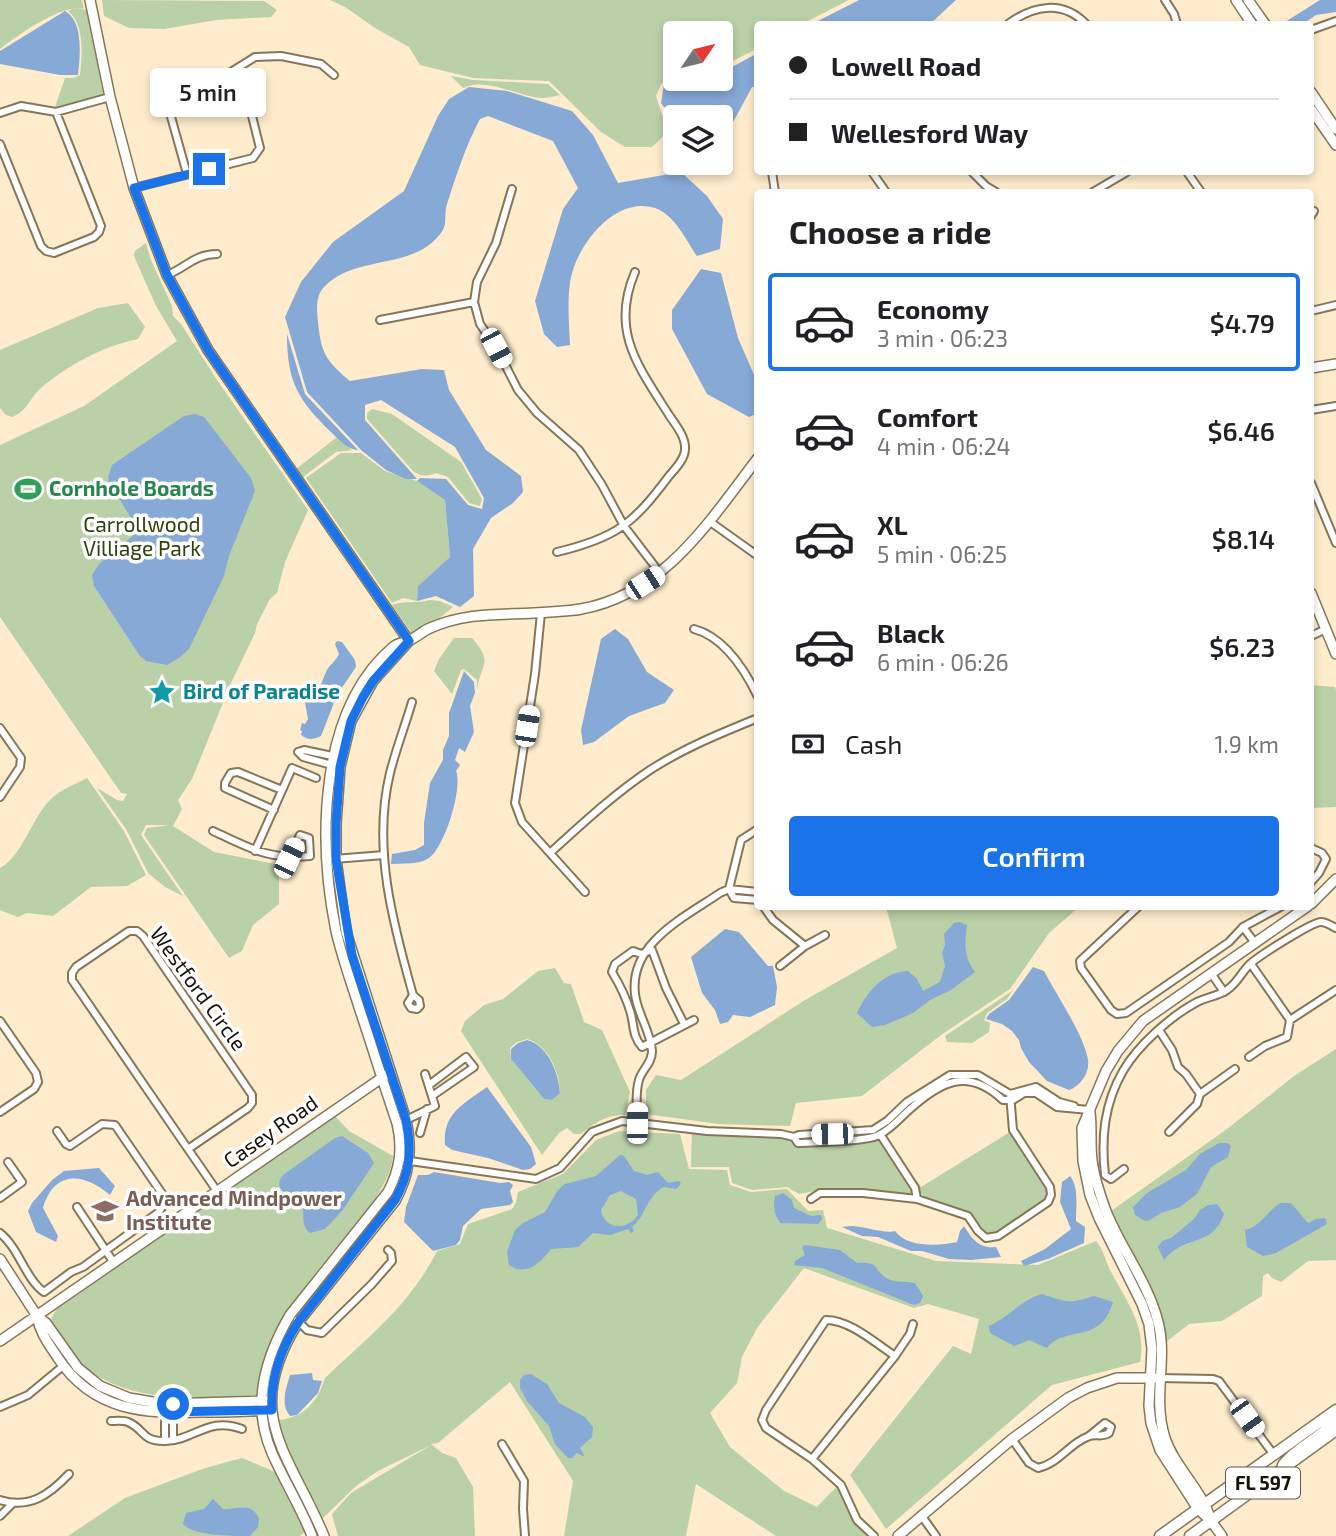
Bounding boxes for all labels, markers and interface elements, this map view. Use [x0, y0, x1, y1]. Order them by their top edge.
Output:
north arrow [663, 21, 733, 91]
map controls [663, 21, 733, 175]
text: Lowell Road [831, 50, 981, 81]
callout: 5 min [151, 68, 267, 116]
text: 5 min [179, 78, 237, 106]
button: layers [663, 105, 733, 175]
text: Wellesford Way [831, 117, 1028, 148]
route end [193, 153, 225, 185]
text: Choose a ride [789, 212, 992, 250]
icon: car [793, 291, 856, 354]
text: Economy [877, 293, 989, 324]
text: $4.79 [1210, 307, 1275, 338]
text: 3 min · 06:23 [877, 324, 1008, 352]
car [477, 325, 516, 371]
icon: car [793, 399, 856, 462]
text: Comfort [877, 401, 978, 432]
text: $6.46 [1207, 415, 1275, 446]
text: 4 min · 06:24 [877, 432, 1011, 460]
sports icon: Cornhole Boards [13, 474, 43, 504]
place label: Cornhole Boards [49, 475, 214, 500]
icon: car [793, 507, 856, 570]
text: XL [877, 509, 908, 540]
park label: Carrollwood Villiage Park [83, 511, 201, 560]
text: $8.14 [1212, 523, 1275, 554]
text: 5 min · 06:25 [877, 540, 1007, 568]
car [622, 563, 669, 603]
icon: car [793, 615, 856, 678]
text: Black [877, 617, 945, 648]
text: $6.23 [1209, 631, 1275, 662]
text: 6 min · 06:26 [877, 648, 1009, 676]
place icon: Bird of Paradise [147, 677, 177, 707]
place label: Bird of Paradise [183, 678, 340, 703]
car [514, 704, 541, 748]
icon: cash [789, 725, 827, 763]
text: Cash [845, 728, 902, 759]
text: 1.9 km [1214, 730, 1279, 758]
button: Confirm [789, 816, 1279, 896]
car [271, 835, 308, 881]
street label: Westford Circle [146, 921, 253, 1055]
street label: Casey Road [218, 1089, 322, 1172]
car [627, 1102, 648, 1144]
car [811, 1123, 854, 1145]
place label: Advanced Mindpower Institute [126, 1185, 342, 1234]
school or university icon: Advanced Mindpower Institute [90, 1196, 120, 1226]
route start [157, 1388, 189, 1420]
car [1227, 1395, 1268, 1441]
road number: FL 597 [1226, 1468, 1300, 1498]

